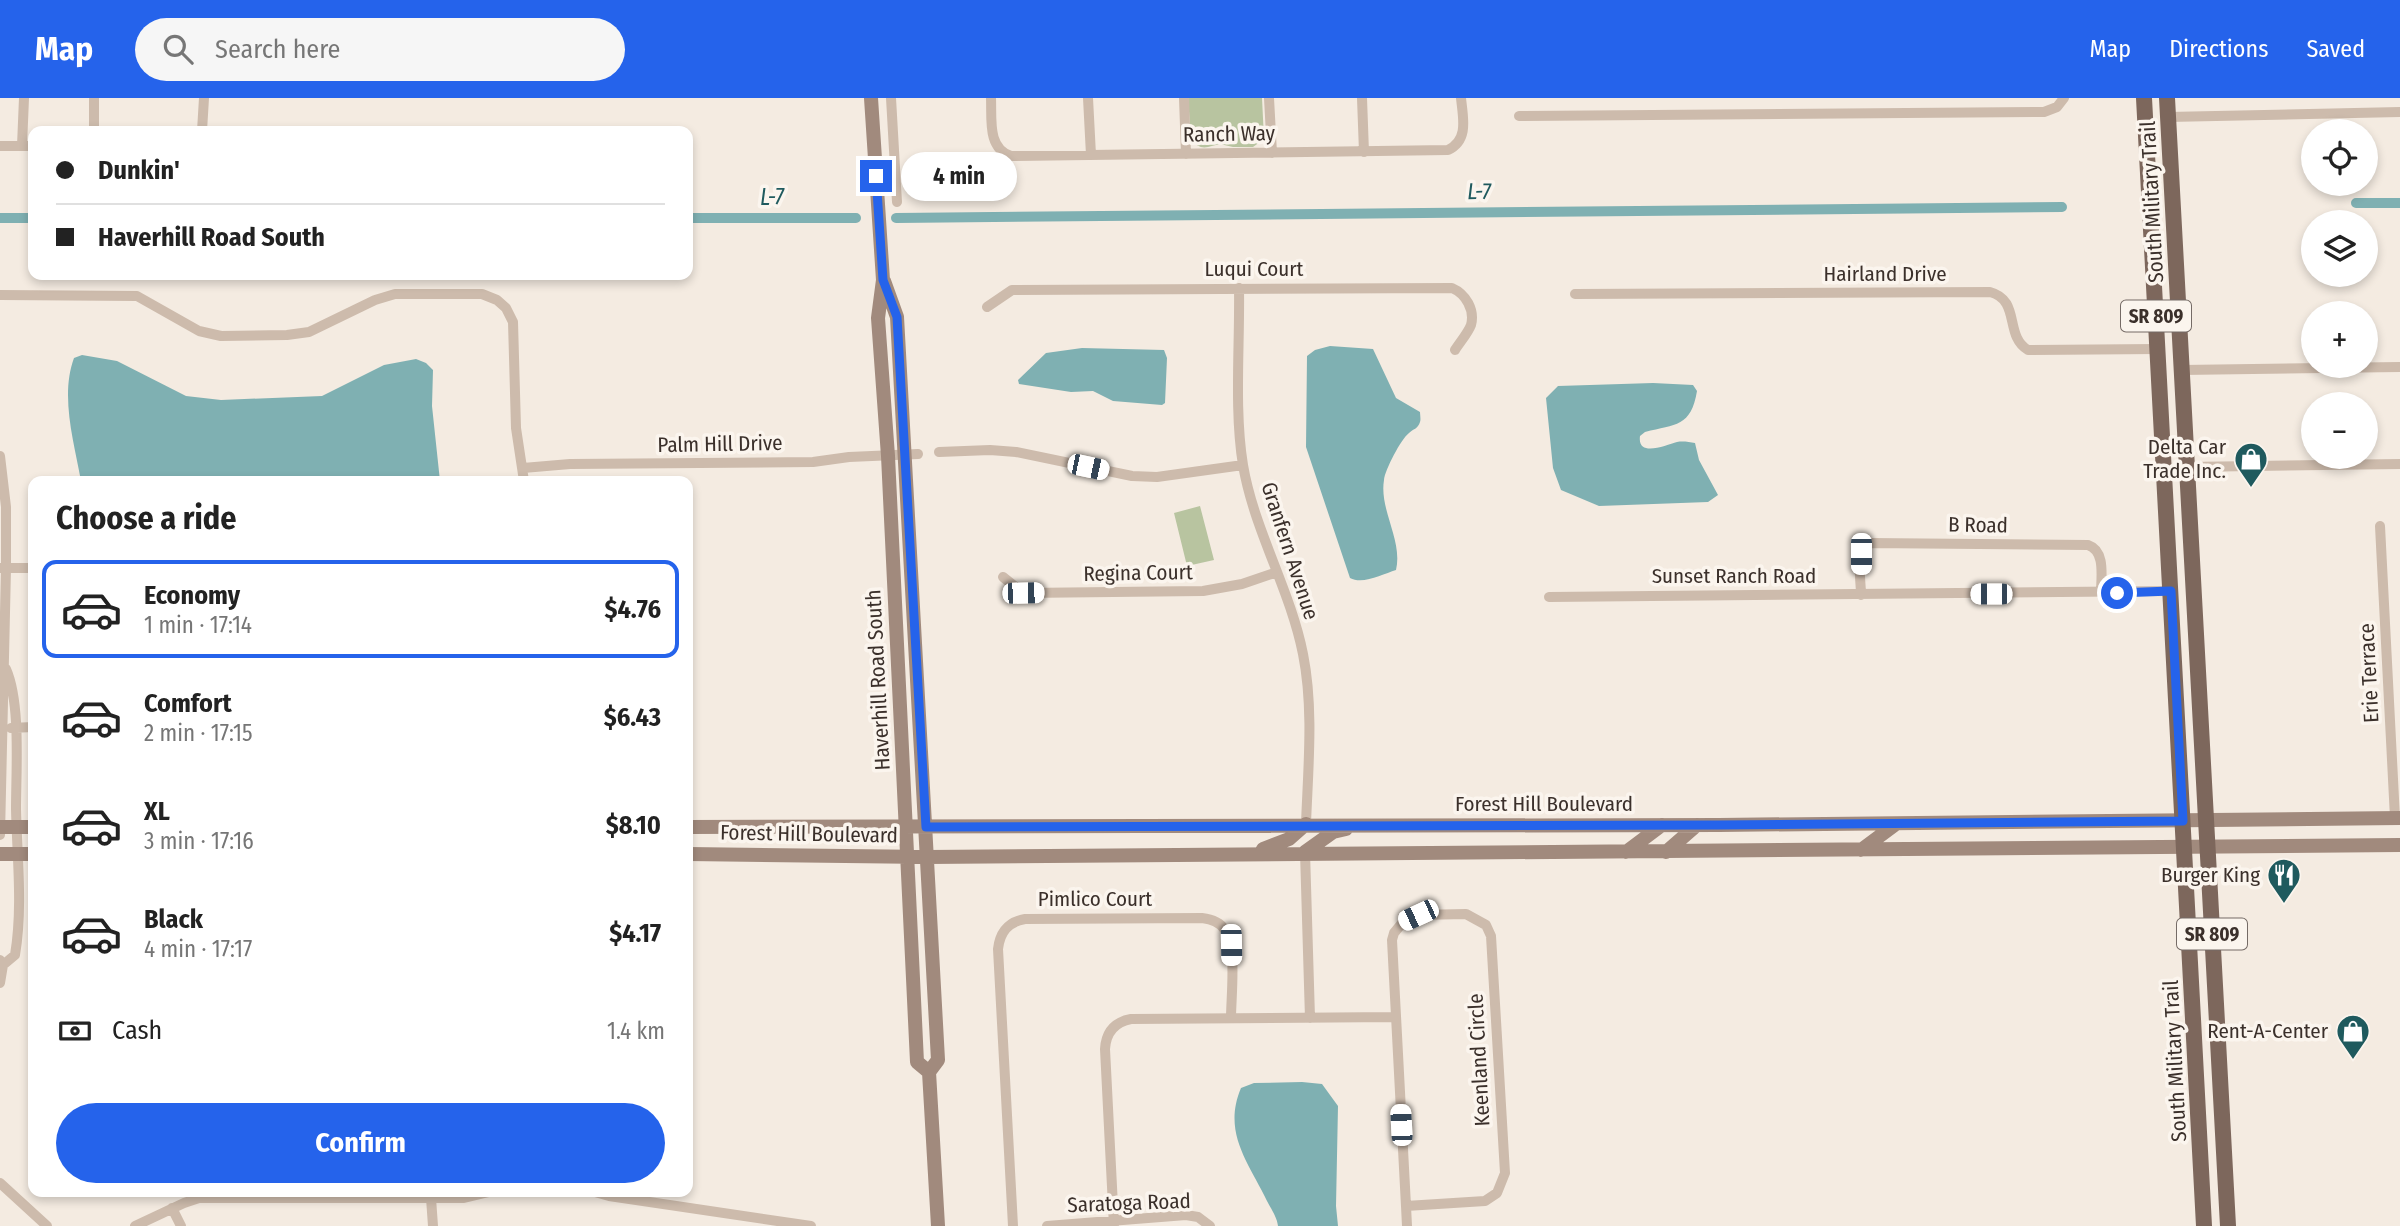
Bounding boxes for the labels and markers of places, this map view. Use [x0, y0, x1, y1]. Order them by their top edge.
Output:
place label: Delta Car Trade Inc. [2143, 434, 2227, 484]
shop icon: Delta Car Trade Inc. [2232, 440, 2270, 489]
restaurant icon: Burger King [2265, 856, 2303, 905]
place label: Burger King [2161, 862, 2260, 888]
shop icon: Rent-A-Center [2334, 1012, 2372, 1061]
place label: Rent-A-Center [2207, 1018, 2329, 1044]

